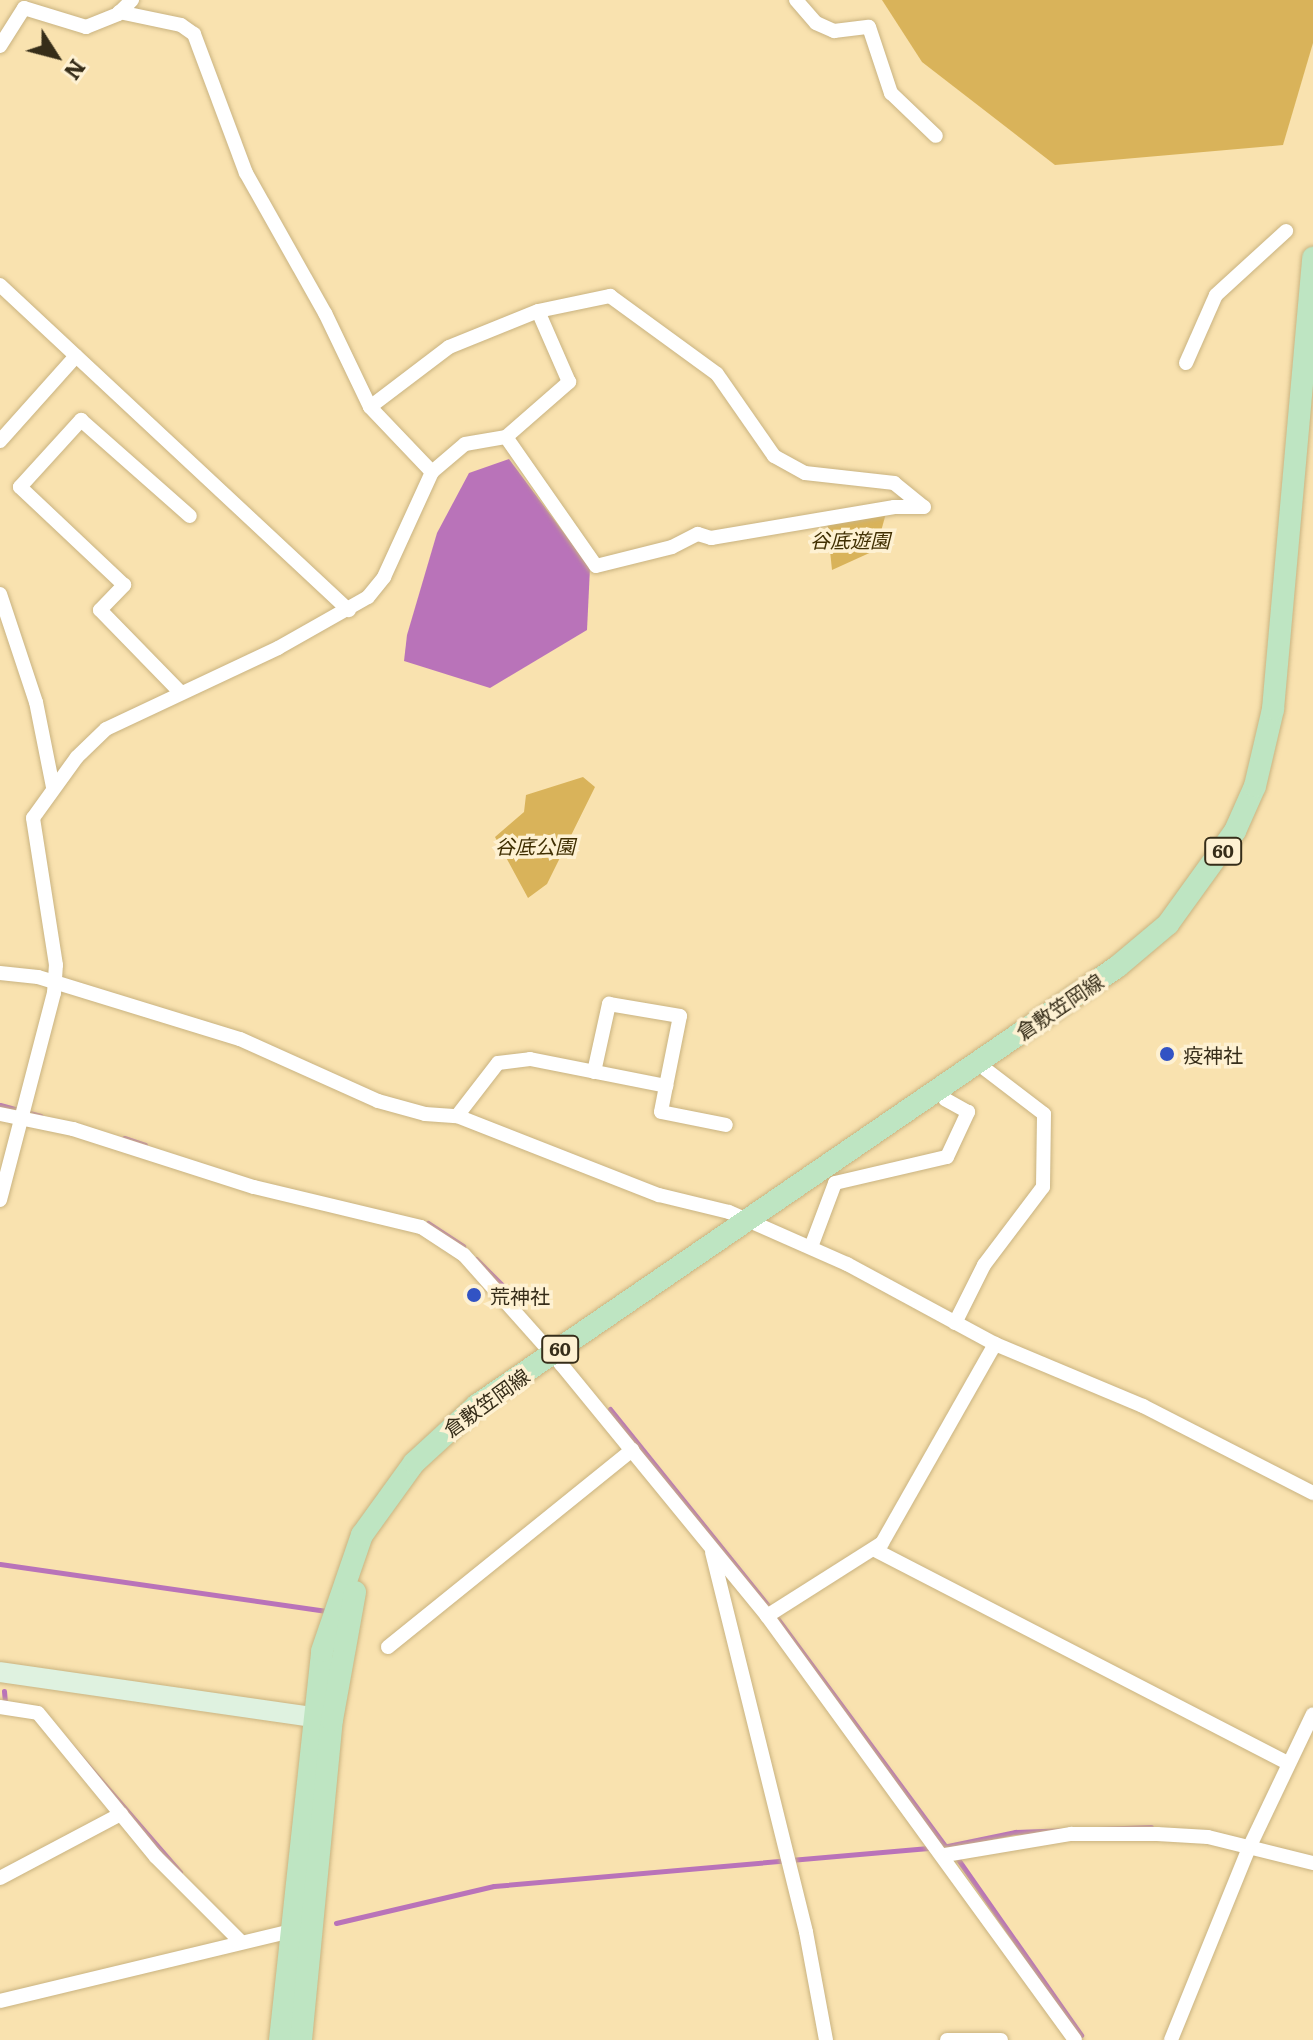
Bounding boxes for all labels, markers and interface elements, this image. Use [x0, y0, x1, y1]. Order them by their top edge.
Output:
north arrow [16, 16, 96, 96]
text: N [57, 53, 95, 88]
park label: 谷底遊園 [810, 527, 890, 551]
park label: 谷底公園 [495, 833, 575, 857]
road number: 60 [1203, 837, 1243, 865]
street label: 倉敷笠岡線 [1011, 968, 1107, 1044]
place label: 疫神社 [1183, 1042, 1243, 1066]
marker: 疫神社 [1158, 1045, 1176, 1063]
place label: 荒神社 [490, 1283, 550, 1307]
marker: 荒神社 [465, 1286, 483, 1304]
road number: 60 [540, 1335, 580, 1363]
street label: 倉敷笠岡線 [438, 1363, 534, 1441]

